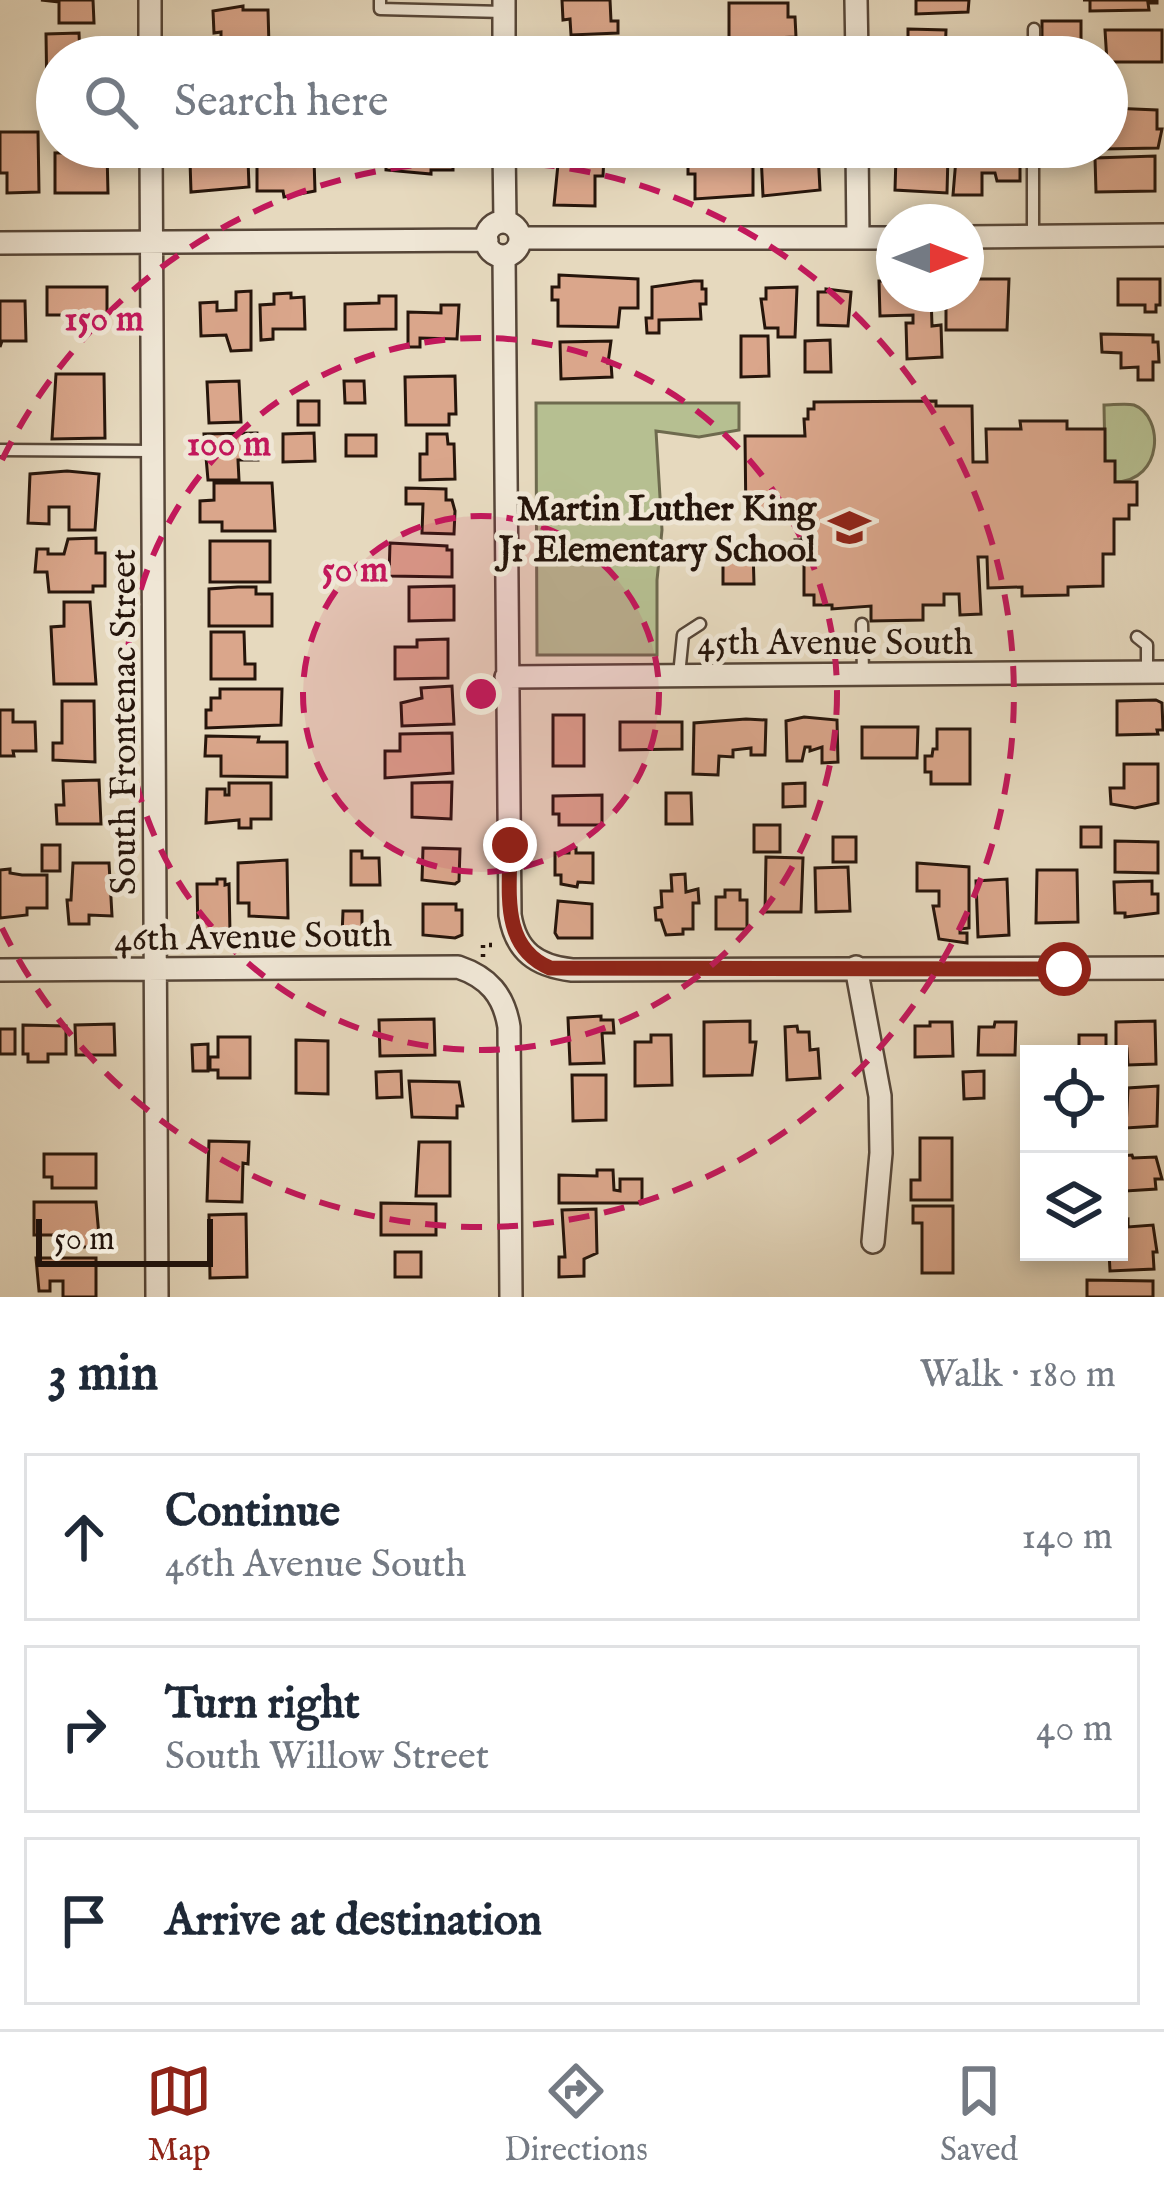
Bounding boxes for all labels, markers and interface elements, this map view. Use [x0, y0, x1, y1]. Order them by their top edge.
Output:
search box [36, 36, 1128, 168]
icon: search [78, 69, 144, 135]
text: Search here [174, 74, 388, 131]
north arrow [876, 204, 984, 312]
text: 150 m [64, 297, 144, 343]
text: 100 m [187, 422, 271, 468]
place label: Martin Luther King Jr Elementary School [495, 487, 817, 574]
school or university icon: Martin Luther King Jr Elementary School [827, 505, 873, 551]
text: 50 m [322, 548, 388, 594]
street label: South Frontenac Street [102, 549, 148, 895]
street label: 45th Avenue South [697, 621, 973, 667]
centre of rings [460, 673, 502, 715]
route end [483, 818, 537, 872]
street label: 46th Avenue South [114, 913, 392, 963]
route start [1037, 942, 1091, 996]
map controls [1020, 1045, 1128, 1261]
button: locate [1020, 1045, 1128, 1153]
button: layers [1020, 1153, 1128, 1261]
scale bar [36, 1213, 213, 1266]
text: 50 m [54, 1219, 115, 1261]
text: 3 min [48, 1343, 158, 1408]
text: Walk · 180 m [920, 1351, 1116, 1400]
text: Continue [165, 1484, 340, 1541]
icon: ahead [51, 1504, 117, 1570]
text: 140 m [1022, 1513, 1113, 1562]
text: 46th Avenue South [165, 1541, 466, 1590]
text: Turn right [165, 1676, 360, 1733]
icon: right [51, 1696, 117, 1762]
text: 40 m [1036, 1705, 1113, 1754]
text: South Willow Street [165, 1733, 489, 1782]
icon: arrive [51, 1888, 117, 1954]
text: Arrive at destination [165, 1893, 542, 1950]
tab: Map [146, 2058, 212, 2172]
tab: Directions [504, 2058, 648, 2172]
tab: Saved [940, 2058, 1018, 2172]

